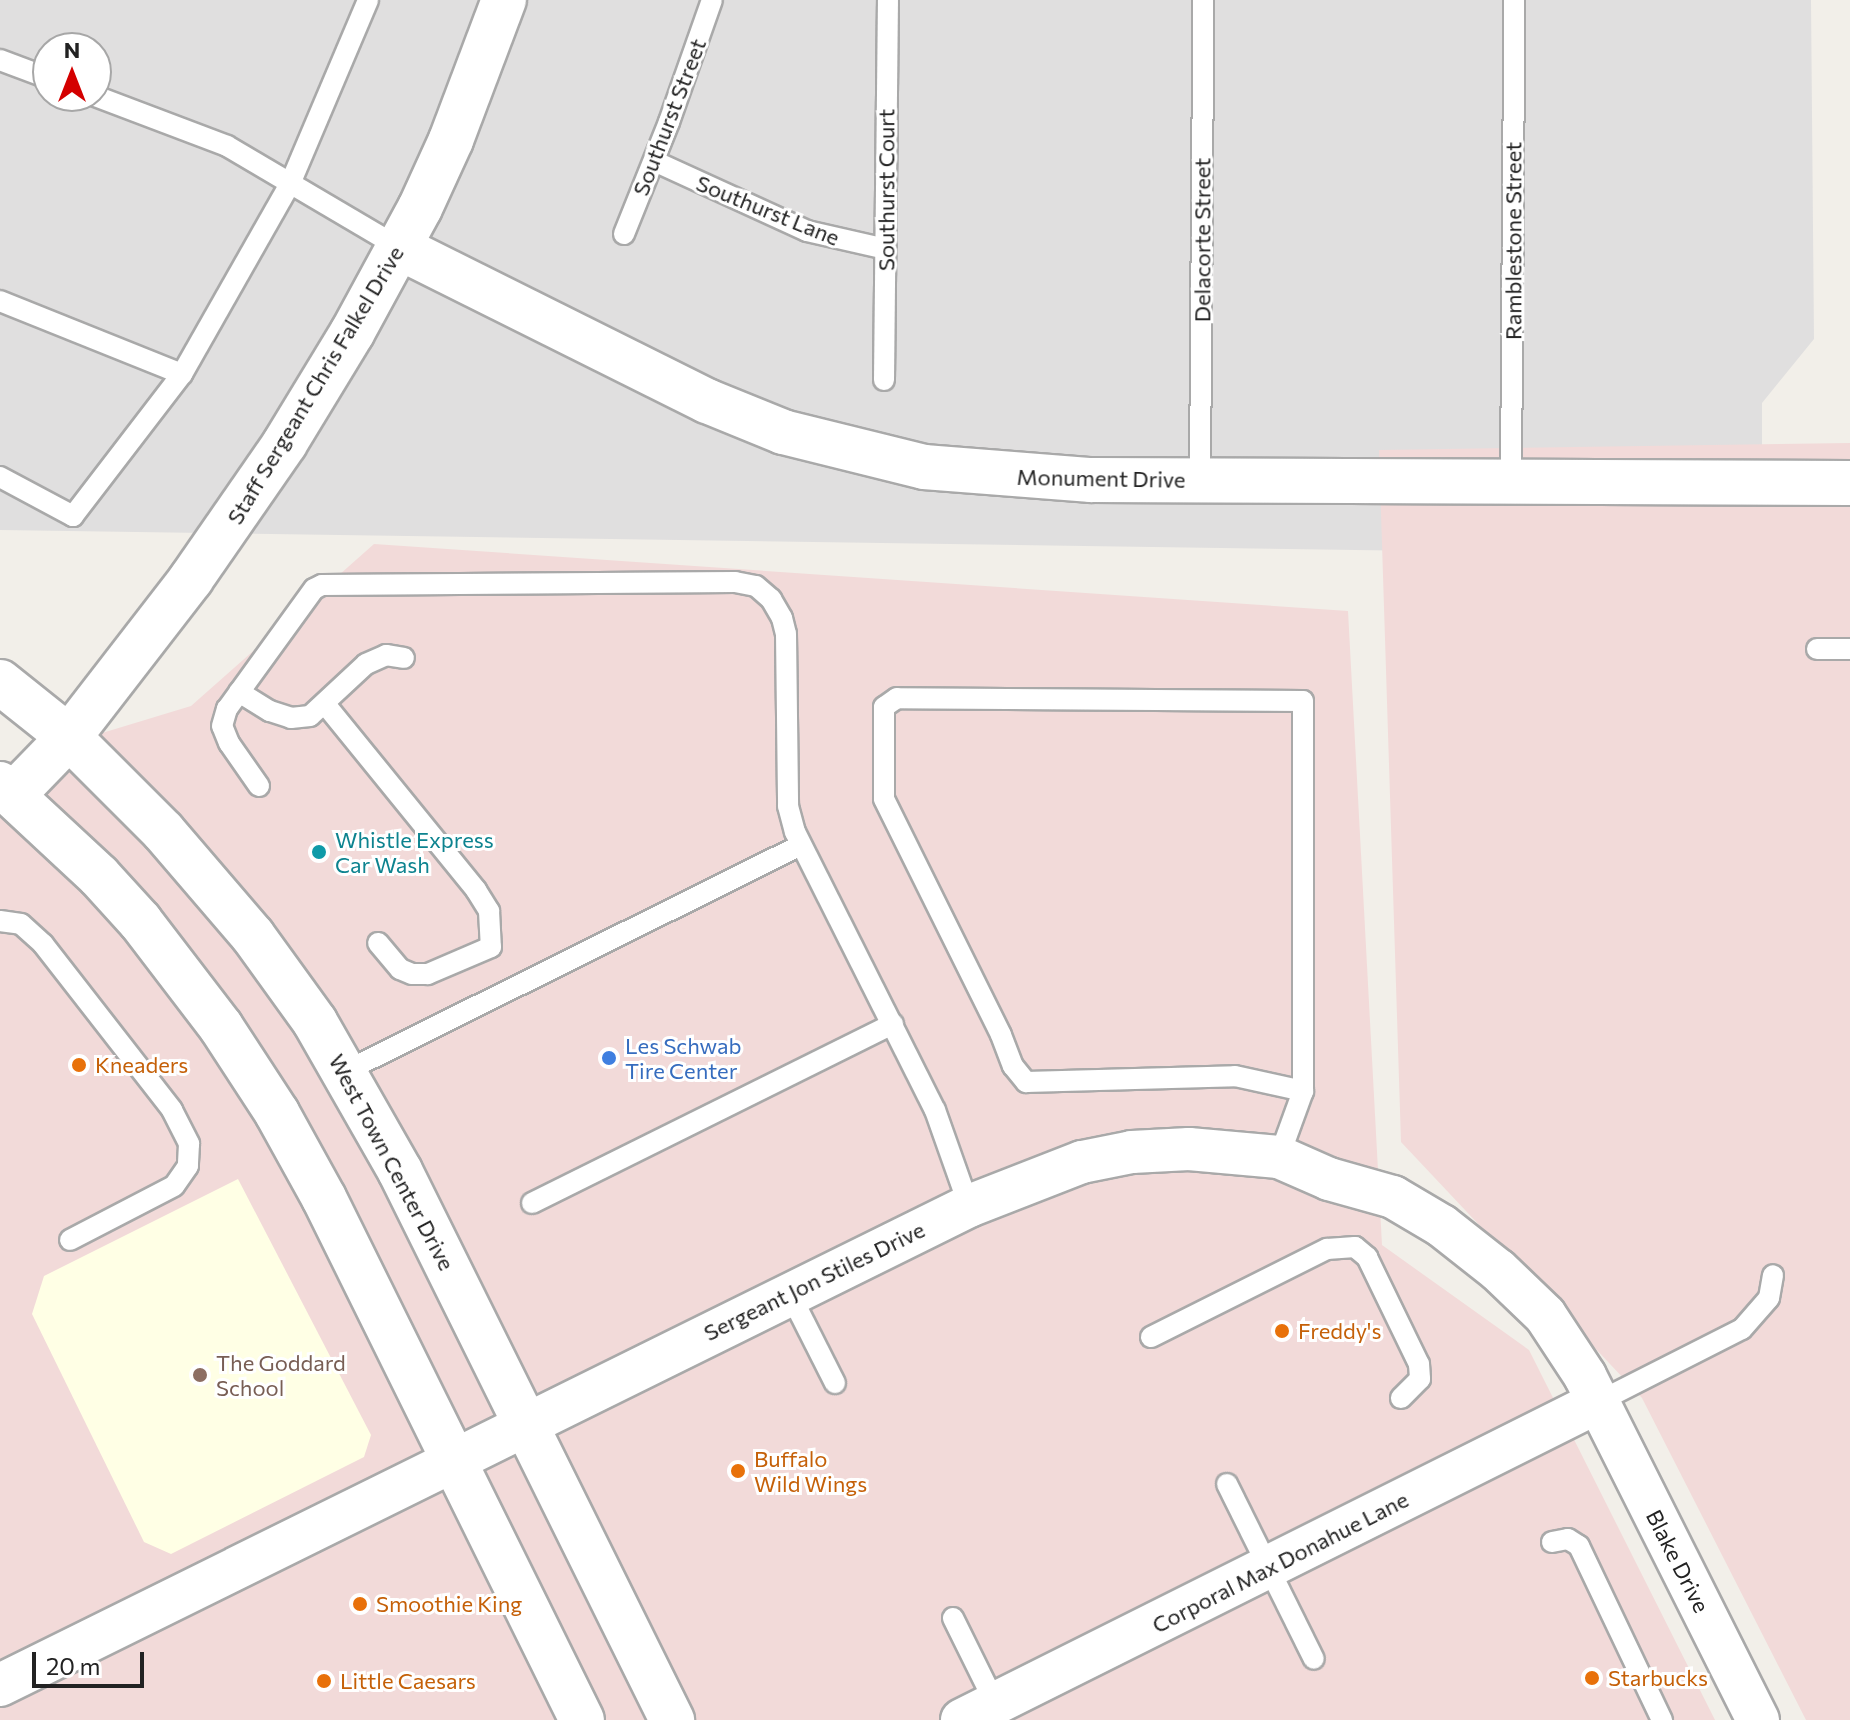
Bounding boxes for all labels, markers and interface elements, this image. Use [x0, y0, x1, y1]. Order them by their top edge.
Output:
north arrow [32, 32, 112, 112]
street label: Southurst Street [627, 35, 711, 199]
text: N [64, 36, 80, 63]
street label: Southurst Court [873, 109, 899, 271]
street label: Ramblestone Street [1500, 142, 1526, 340]
street label: Delacorte Street [1189, 158, 1215, 322]
street label: Southurst Lane [693, 169, 843, 251]
street label: Staff Sergeant Chris Falkel Drive [221, 241, 409, 529]
street label: Monument Drive [1016, 463, 1186, 493]
place label: Whistle Express Car Wash [335, 826, 494, 878]
marker: Whistle Express Car Wash [310, 843, 328, 861]
place label: Les Schwab Tire Center [625, 1032, 741, 1084]
street label: West Town Center Drive [324, 1049, 460, 1275]
marker: Les Schwab Tire Center [600, 1049, 618, 1067]
place label: Kneaders [95, 1052, 188, 1078]
marker: Kneaders [70, 1056, 88, 1074]
street label: Sergeant Jon Stiles Drive [699, 1216, 929, 1346]
place label: Freddy's [1298, 1318, 1382, 1344]
marker: Freddy's [1273, 1322, 1291, 1340]
place label: The Goddard School [216, 1349, 346, 1400]
marker: The Goddard School [191, 1366, 209, 1384]
place label: Buffalo Wild Wings [754, 1445, 867, 1496]
marker: Buffalo Wild Wings [729, 1462, 747, 1480]
street label: Corporal Max Donahue Lane [1148, 1486, 1412, 1638]
street label: Blake Drive [1641, 1505, 1715, 1617]
place label: Smoothie King [376, 1591, 522, 1617]
marker: Smoothie King [351, 1595, 369, 1613]
scale bar [36, 1636, 148, 1686]
text: 20 m [46, 1651, 100, 1680]
place label: Starbucks [1608, 1665, 1708, 1691]
place label: Little Caesars [340, 1668, 476, 1694]
marker: Starbucks [1583, 1669, 1601, 1687]
marker: Little Caesars [315, 1672, 333, 1690]

